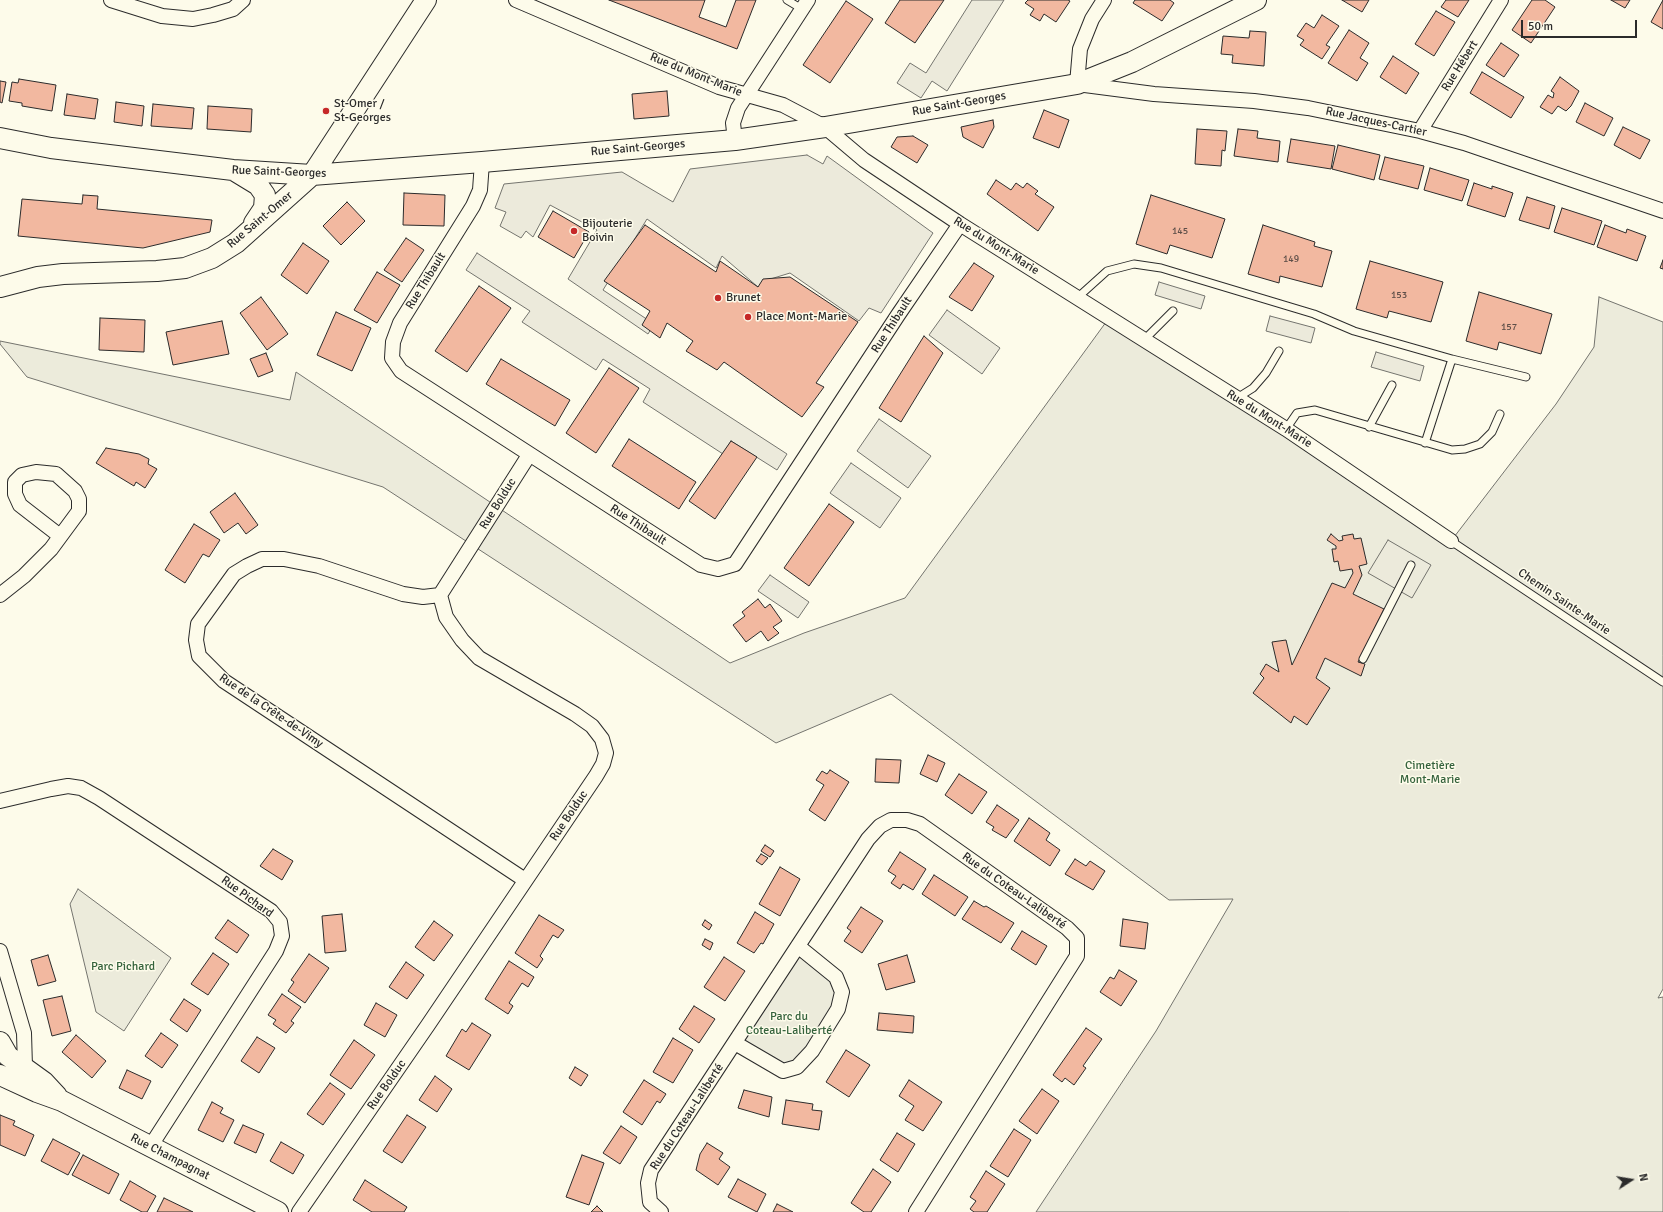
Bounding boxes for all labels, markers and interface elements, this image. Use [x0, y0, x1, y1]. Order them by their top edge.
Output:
scale bar [1523, 12, 1639, 38]
text: 50 m [1528, 19, 1553, 34]
street label: Rue Hébert [1439, 38, 1481, 94]
street label: Rue du Mont-Marie [648, 50, 744, 100]
street label: Rue Saint-Georges [911, 89, 1007, 119]
place label: St-Omer / St-Georges [334, 97, 391, 125]
street label: Rue Jacques-Cartier [1324, 104, 1428, 140]
marker: St-Omer / St-Georges [321, 106, 331, 116]
street label: Rue Saint-Georges [590, 137, 686, 159]
street label: Rue Saint-Georges [231, 163, 327, 181]
street label: Rue Saint-Omer [224, 188, 296, 252]
street label: Rue du Mont-Marie [951, 214, 1041, 278]
place label: Bijouterie Boivin [582, 217, 633, 245]
house number: 145 [1172, 225, 1188, 237]
marker: Bijouterie Boivin [569, 226, 579, 236]
street label: Rue Thibault [403, 250, 449, 312]
house number: 149 [1283, 253, 1299, 265]
house number: 153 [1391, 289, 1407, 301]
place label: Brunet [726, 291, 761, 305]
marker: Brunet [713, 293, 723, 303]
street label: Rue Thibault [868, 294, 916, 356]
place label: Place Mont-Marie [756, 310, 847, 324]
marker: Place Mont-Marie [743, 312, 753, 322]
house number: 157 [1501, 321, 1517, 333]
street label: Rue du Mont-Marie [1224, 387, 1314, 451]
street label: Rue Bolduc [477, 476, 519, 532]
street label: Rue Thibault [607, 501, 669, 549]
street label: Chemin Sainte-Marie [1515, 566, 1613, 638]
street label: Rue de la Crête-de-Vimy [216, 671, 326, 751]
park label: Cimetière Mont-Marie [1400, 759, 1460, 787]
street label: Rue Bolduc [547, 788, 591, 844]
street label: Rue du Coteau-Laliberté [959, 850, 1069, 932]
street label: Rue Pichard [218, 873, 276, 921]
park label: Parc Pichard [91, 960, 155, 974]
park label: Parc du Coteau-Laliberté [746, 1010, 832, 1038]
street label: Rue Bolduc [365, 1057, 409, 1113]
street label: Rue du Coteau-Laliberté [647, 1061, 727, 1173]
street label: Rue Champagnat [128, 1131, 212, 1183]
north arrow [1611, 1160, 1651, 1200]
text: N [1636, 1172, 1650, 1182]

